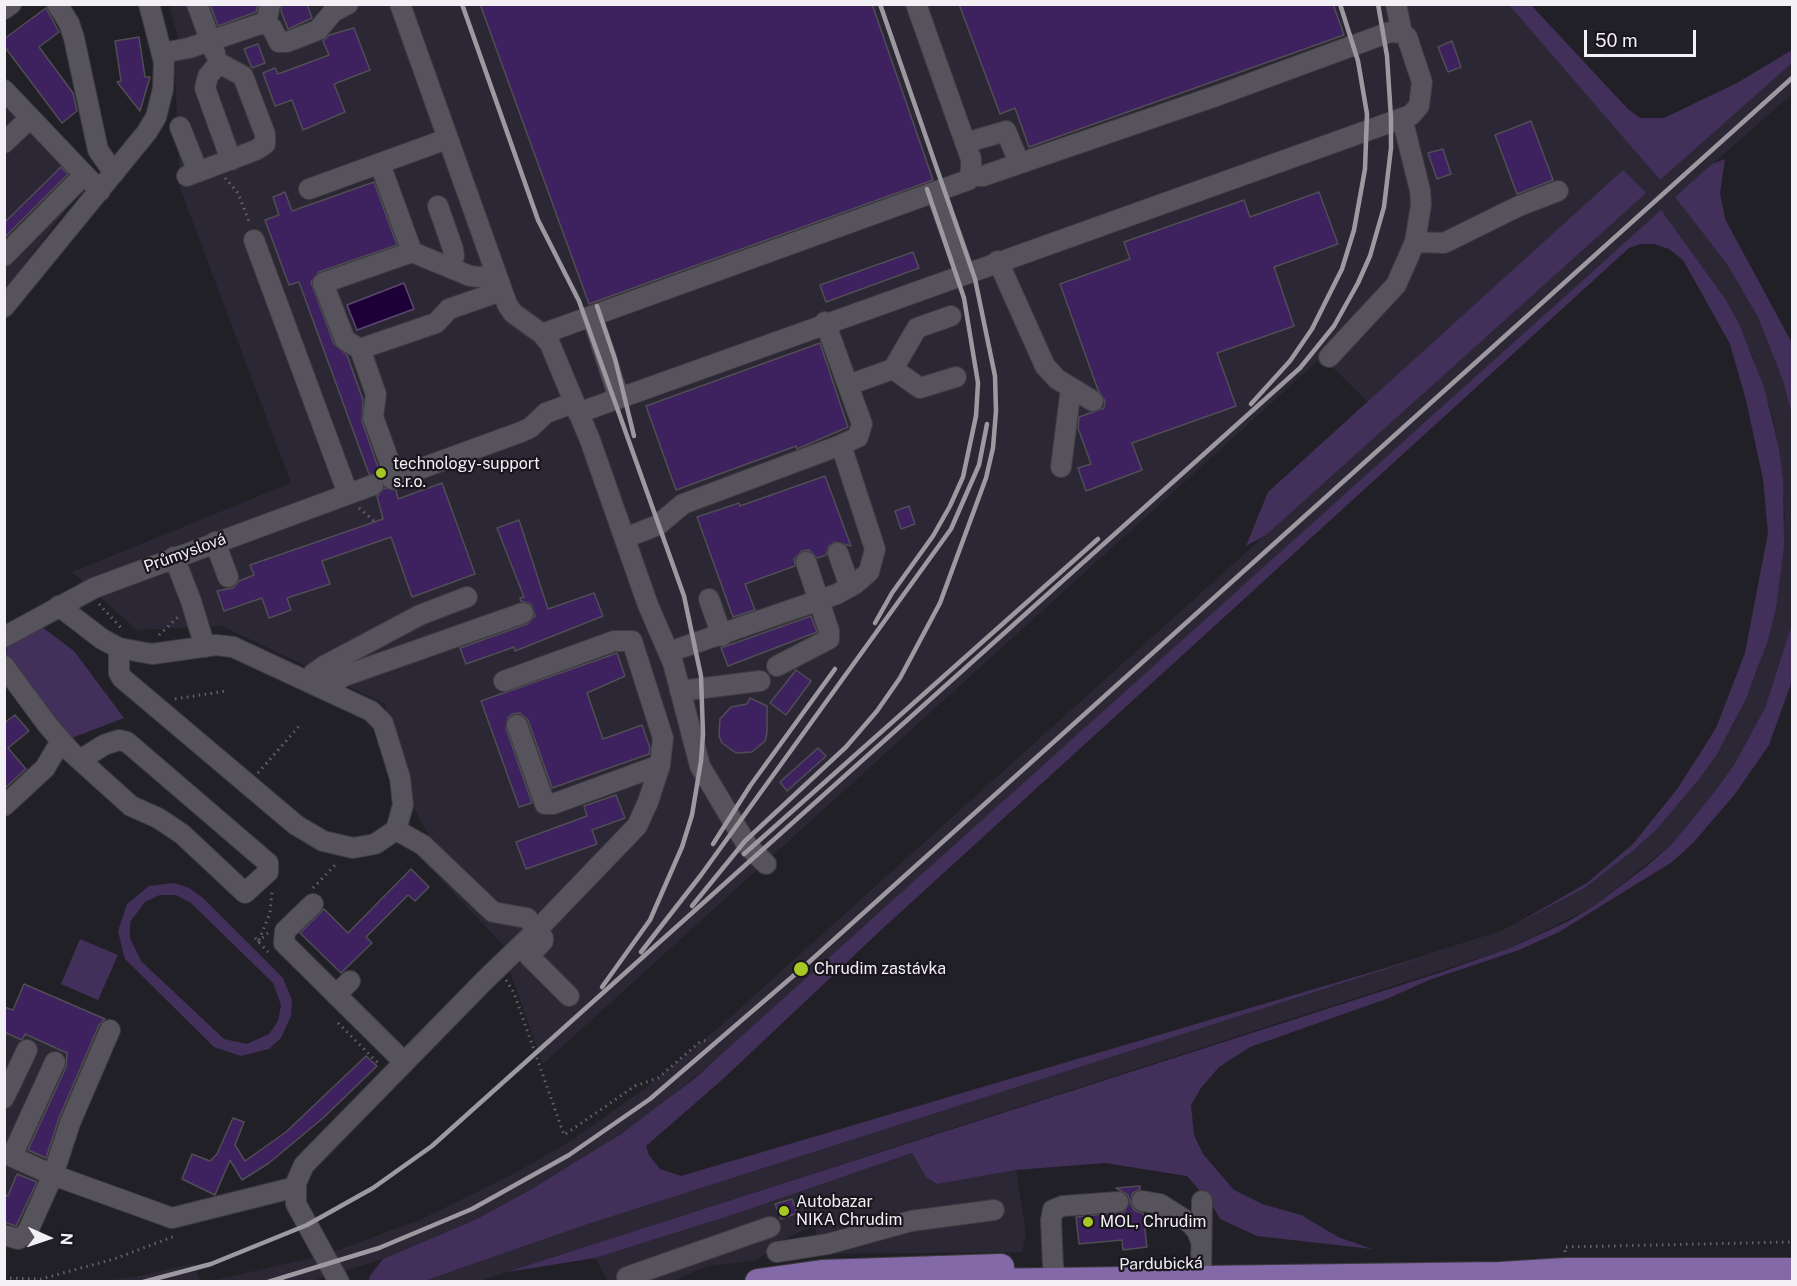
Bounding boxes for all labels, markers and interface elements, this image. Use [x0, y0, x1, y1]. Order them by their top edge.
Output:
scale bar [1587, 18, 1700, 56]
text: 50 m [1595, 30, 1638, 51]
place label: technology-support s.r.o. [393, 454, 540, 492]
marker: technology-support s.r.o. [374, 466, 388, 480]
street label: Průmyslová [141, 529, 229, 577]
place label: Chrudim zastávka [814, 959, 946, 979]
marker: Chrudim zastávka [792, 960, 810, 978]
place label: Autobazar NIKA Chrudim [796, 1192, 902, 1230]
marker: Autobazar NIKA Chrudim [777, 1204, 791, 1218]
north arrow [18, 1208, 78, 1268]
place label: MOL, Chrudim [1100, 1212, 1206, 1232]
marker: MOL, Chrudim [1081, 1215, 1095, 1229]
text: N [57, 1232, 76, 1246]
street label: Pardubická [1119, 1254, 1203, 1274]

